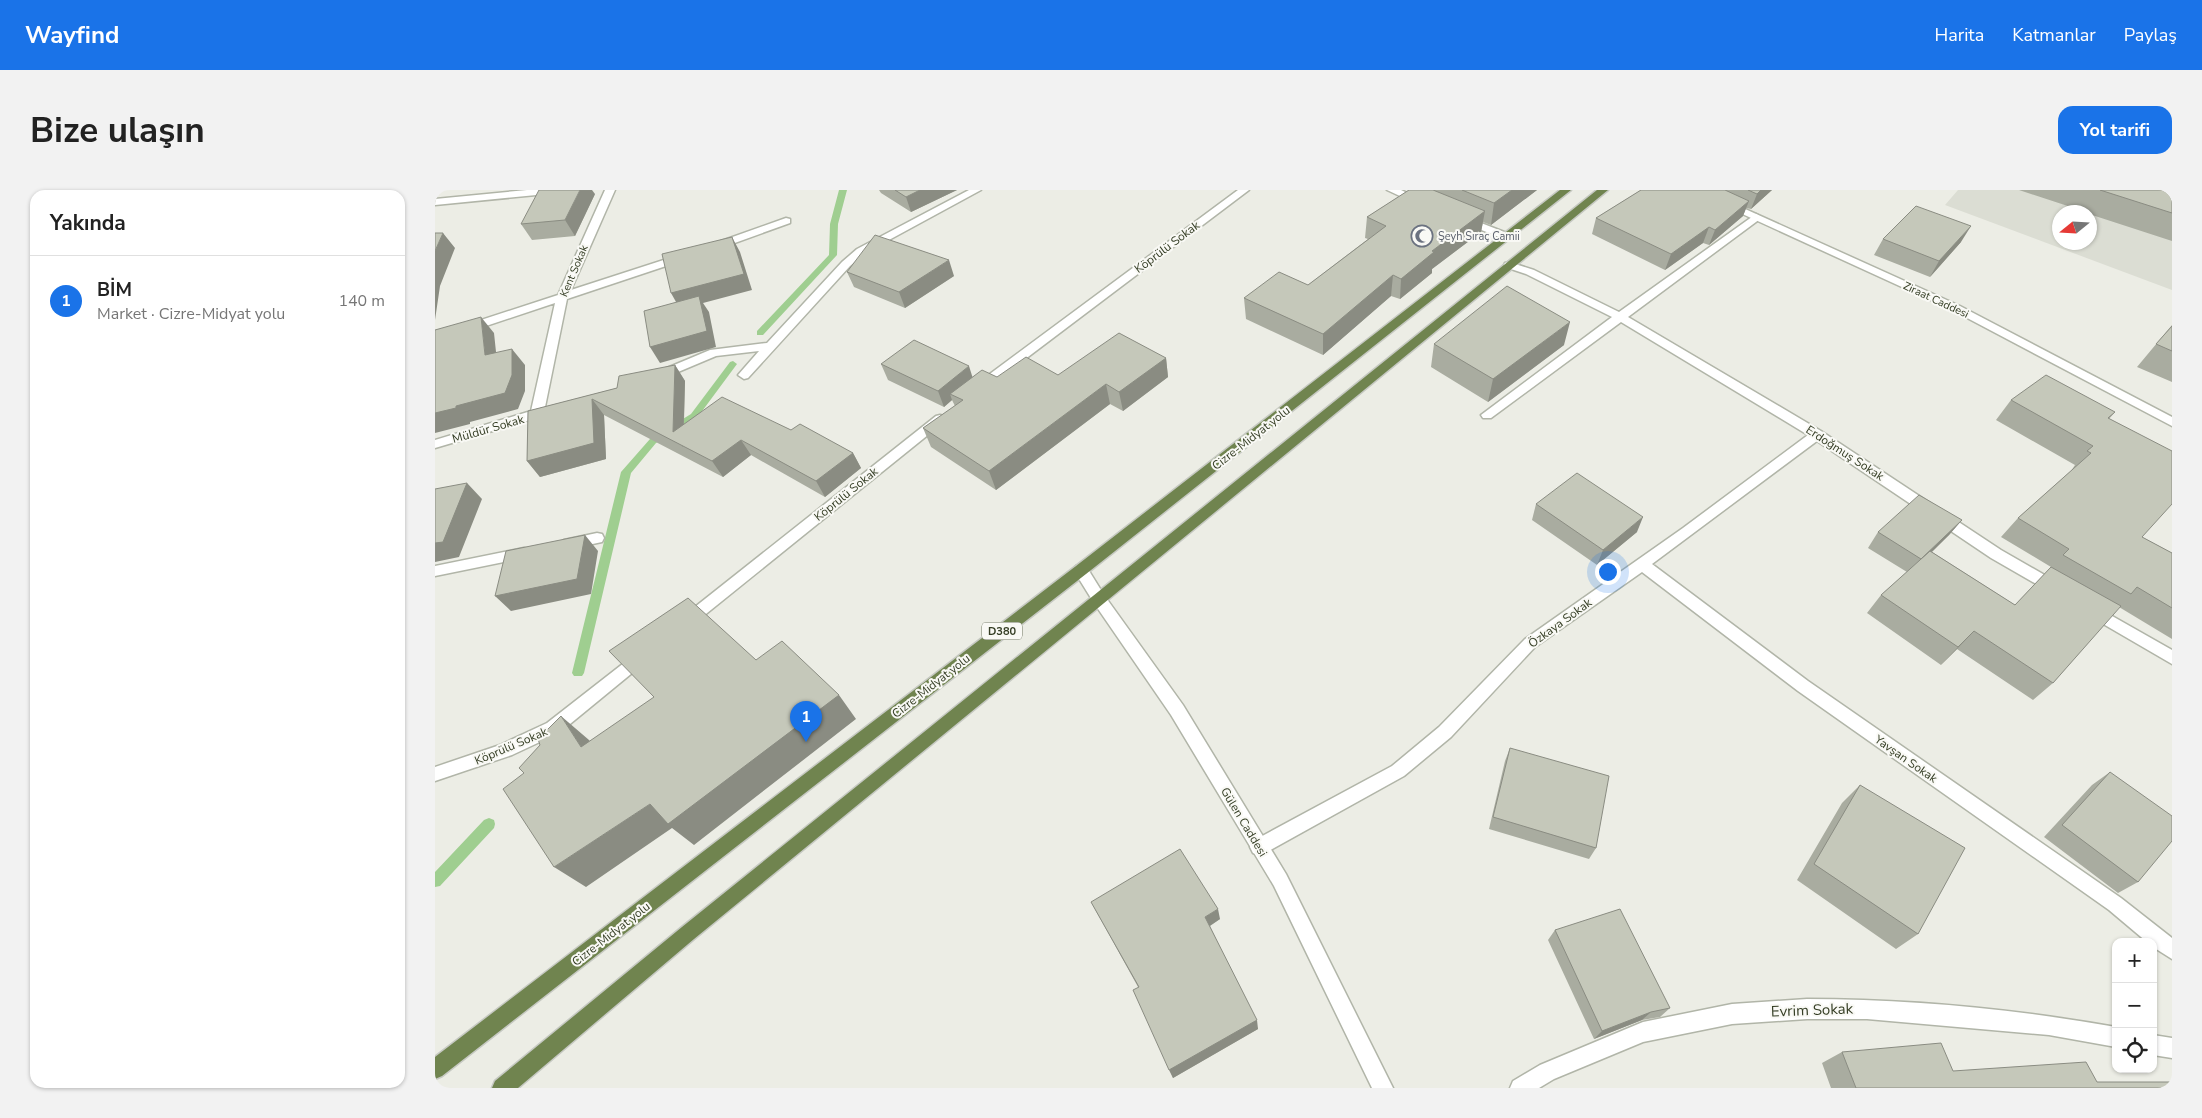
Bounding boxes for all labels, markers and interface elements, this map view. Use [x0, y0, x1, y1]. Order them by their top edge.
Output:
text: Wayfind [25, 19, 119, 51]
text: Harita [1935, 23, 1984, 47]
text: Katmanlar [2012, 23, 2096, 47]
text: Paylaş [2124, 23, 2177, 47]
button: Yol tarifi [2058, 106, 2172, 154]
text: Bize ulaşın [30, 107, 205, 154]
north arrow [2052, 205, 2097, 250]
text: Yakında [50, 209, 126, 237]
street label: Köprülü Sokak [1131, 217, 1204, 277]
mosque icon: Şeyh Sıraç Camii [1410, 224, 1434, 248]
place label: Şeyh Sıraç Camii [1438, 229, 1520, 244]
street label: Kent Sokak [556, 242, 592, 299]
text: BİM [97, 277, 132, 303]
street label: Ziraat Caddesi [1901, 278, 1971, 322]
text: 1 [61, 290, 71, 312]
text: 140 m [338, 290, 385, 312]
text: Market · Cizre-Midyat yolu [97, 303, 285, 325]
street label: Cizre-Midyat yolu [1209, 402, 1293, 474]
street label: Müldür Sokak [450, 411, 527, 447]
street label: Erdoğmuş Sokak [1803, 422, 1888, 485]
street label: Köprülü Sokak [811, 463, 882, 525]
your location [1595, 559, 1621, 585]
street label: Özkaya Sokak [1525, 594, 1596, 651]
road number: D380 [982, 622, 1022, 640]
street label: Cizre-Midyat yolu [889, 650, 973, 722]
pin: 1 [790, 701, 822, 742]
street label: Köprülü Sokak [472, 723, 551, 769]
street label: Yavşan Sokak [1871, 731, 1941, 787]
street label: Gülen Caddesi [1217, 784, 1271, 860]
street label: Cizre-Midyat yolu [569, 898, 653, 970]
map controls [2112, 938, 2157, 1073]
button: + [2112, 938, 2157, 983]
button: − [2112, 983, 2157, 1028]
street label: Evrim Sokak [1771, 999, 1854, 1021]
button: locate [2112, 1028, 2157, 1073]

